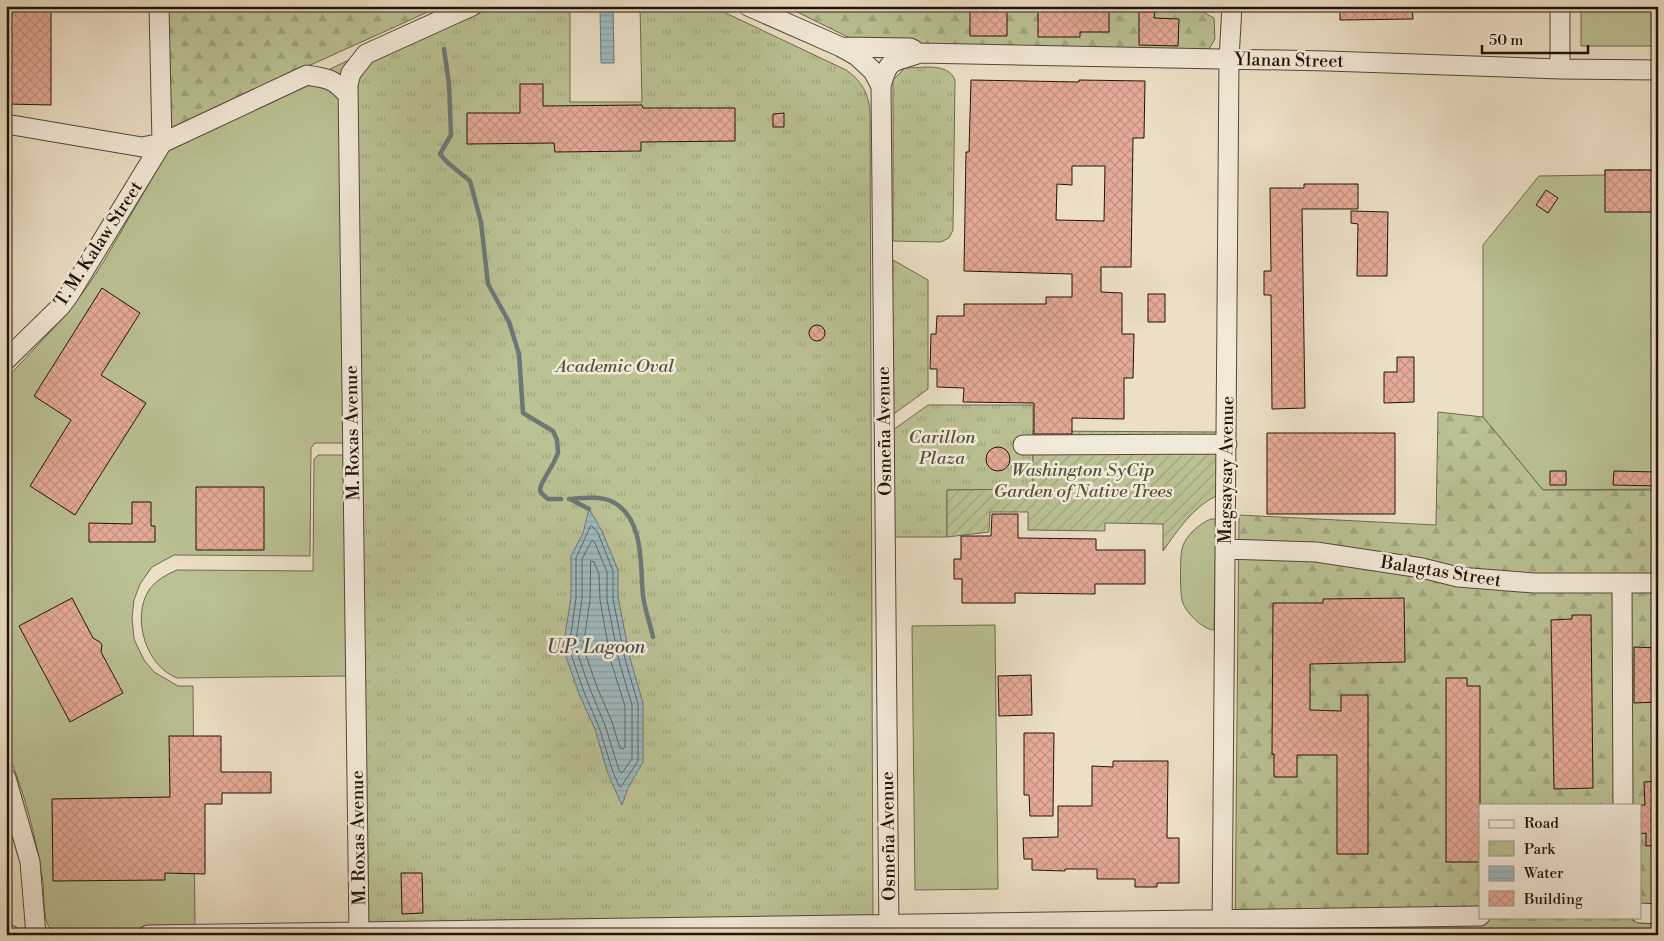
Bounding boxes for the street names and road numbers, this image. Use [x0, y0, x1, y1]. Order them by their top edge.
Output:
street label: Ylanan Street [1233, 48, 1345, 73]
street label: T. M. Kalaw Street [49, 176, 148, 312]
street label: M. Roxas Avenue [340, 365, 365, 501]
street label: Osmeña Avenue [872, 366, 897, 496]
street label: Magsaysay Avenue [1214, 396, 1239, 544]
street label: Balagtas Street [1378, 550, 1503, 592]
street label: M. Roxas Avenue [346, 770, 371, 906]
street label: Osmeña Avenue [876, 771, 901, 901]

